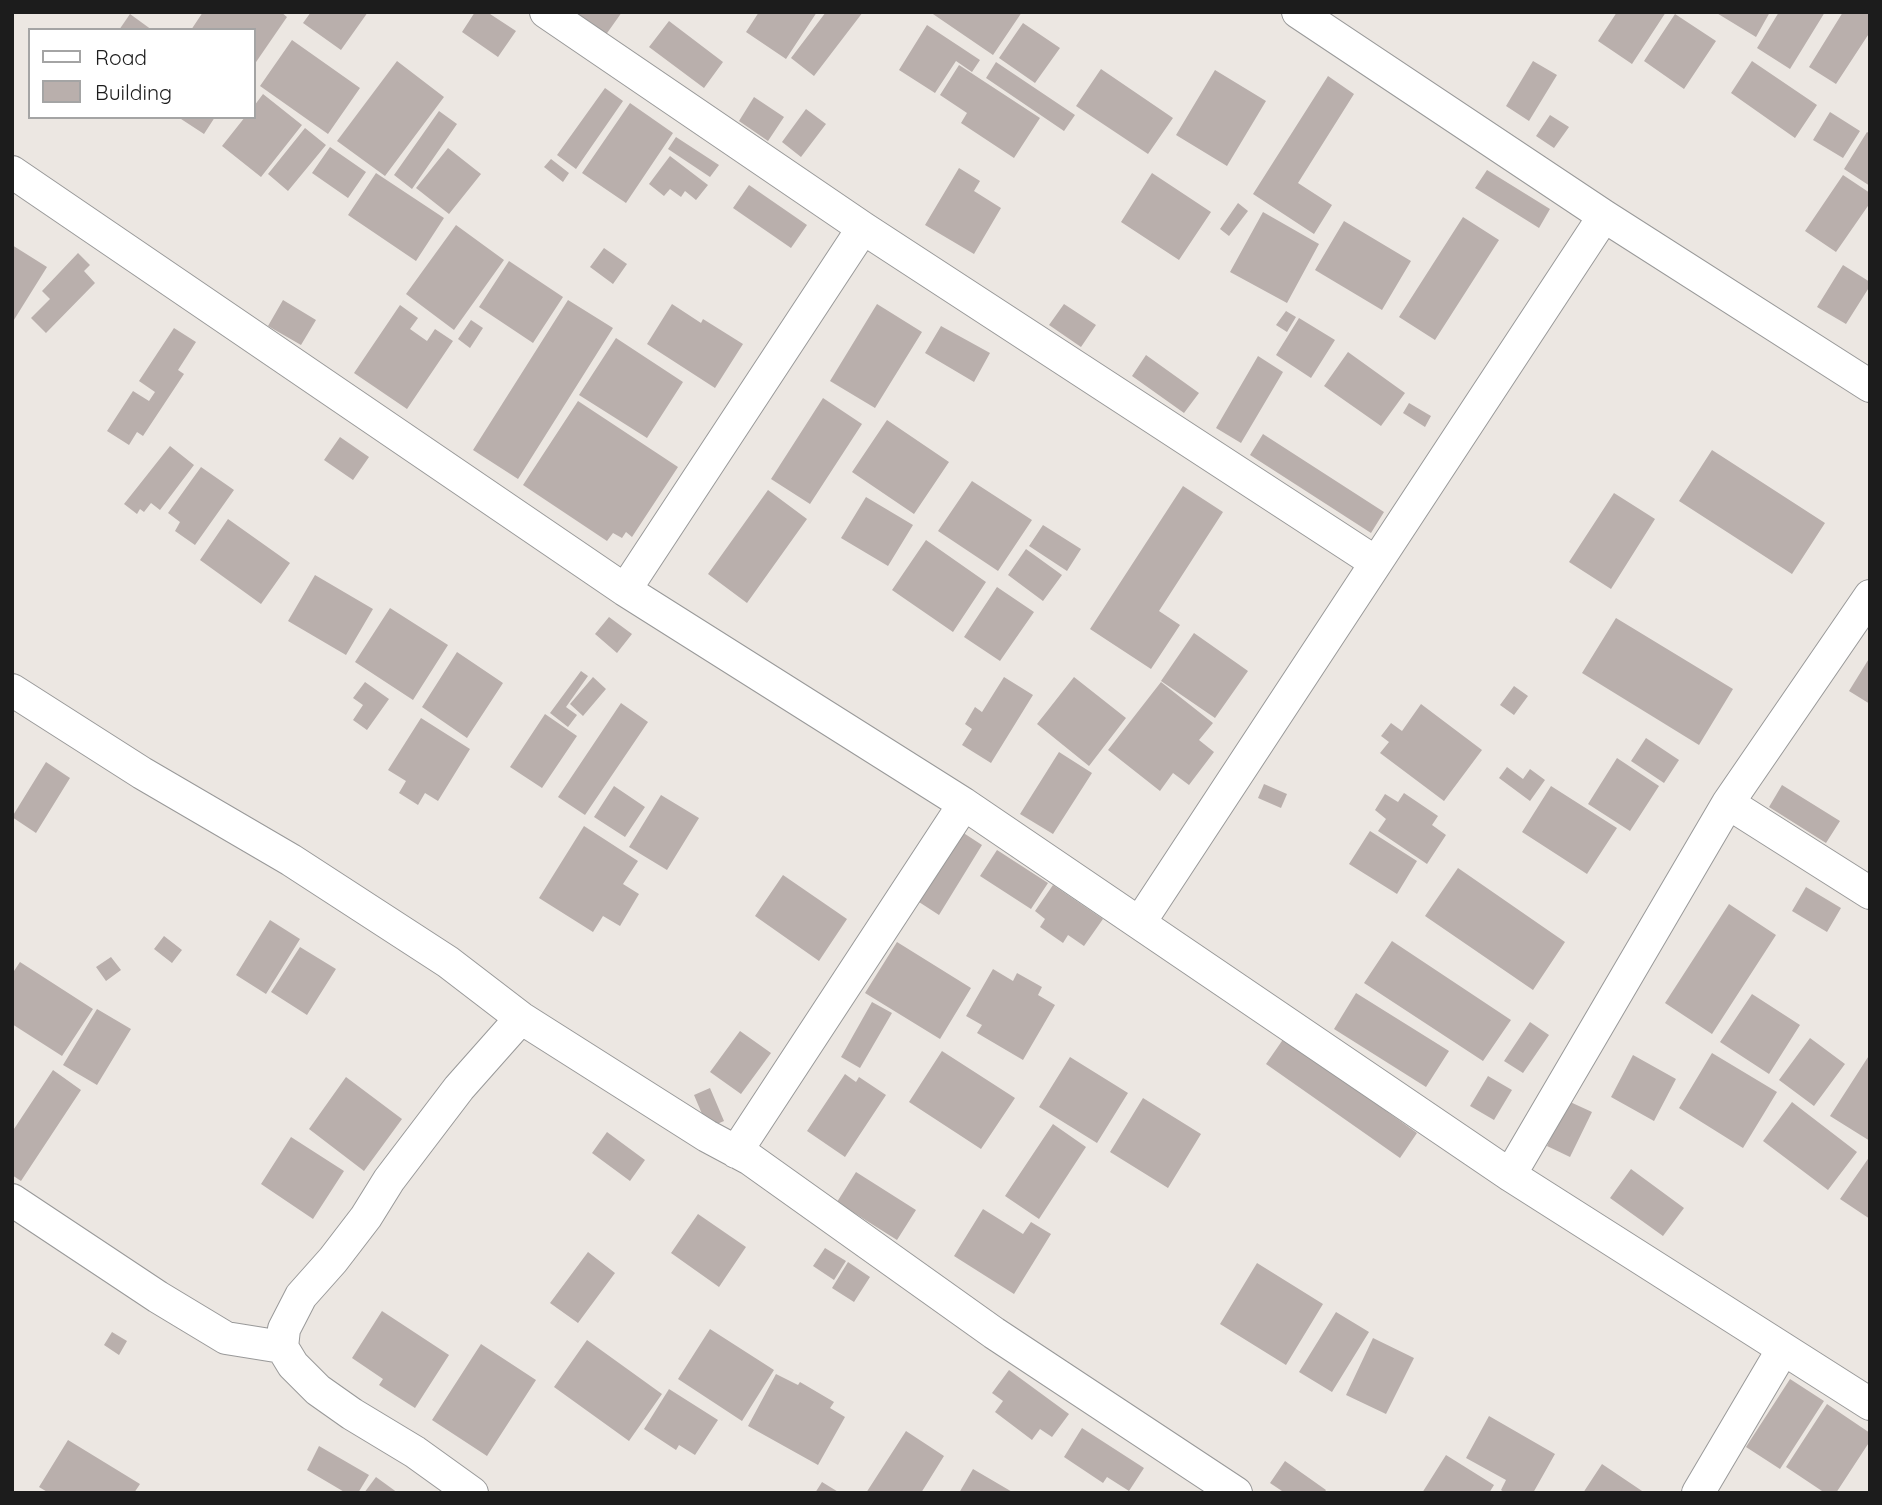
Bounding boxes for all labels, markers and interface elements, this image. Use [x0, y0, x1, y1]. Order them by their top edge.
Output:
legend [28, 28, 256, 119]
text: Road [95, 44, 147, 70]
text: Building [95, 79, 172, 105]

